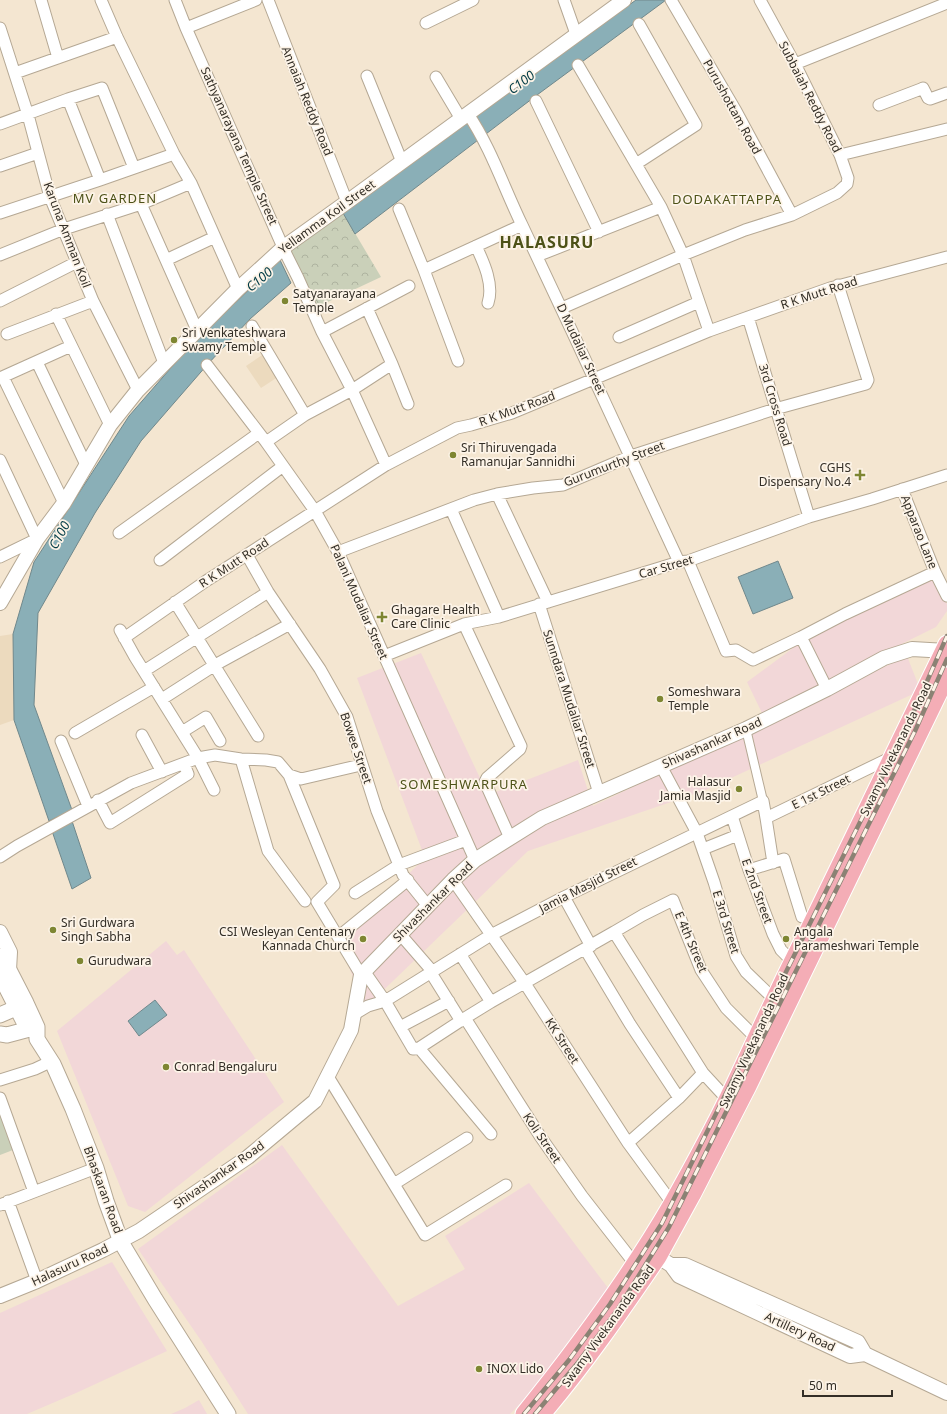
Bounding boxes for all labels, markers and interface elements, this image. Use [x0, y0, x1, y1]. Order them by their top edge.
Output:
street label: Subbaiah Reddy Road [775, 38, 846, 155]
street label: Annaiah Reddy Road [278, 44, 337, 158]
street label: Purushottam Road [699, 56, 766, 157]
street label: Sathyanarayana Temple Street [197, 64, 282, 228]
water label: C100 [504, 66, 538, 98]
street label: Yellamma Koil Street [275, 175, 379, 257]
street label: Karuna Amman Koil [39, 179, 95, 290]
district label: MV GARDEN [73, 189, 157, 207]
district label: DODAKATTAPPA [672, 190, 782, 208]
district label: HALASURU [500, 231, 594, 253]
water label: C100 [242, 263, 276, 295]
street label: R K Mutt Road [778, 272, 860, 313]
place label: Satyanarayana Temple [293, 285, 376, 316]
marker: Satyanarayana Temple [280, 296, 290, 306]
street label: D Mudaliar Street [553, 300, 610, 398]
place label: Sri Venkateshwara Swamy Temple [182, 324, 286, 355]
marker: Sri Venkateshwara Swamy Temple [169, 335, 179, 345]
street label: 3rd Cross Road [755, 362, 796, 448]
street label: R K Mutt Road [476, 387, 557, 430]
street label: Gurumurthy Street [561, 436, 667, 491]
place label: Sri Thiruvengada Ramanujar Sannidhi [461, 439, 575, 470]
marker: Sri Thiruvengada Ramanujar Sannidhi [448, 450, 458, 460]
place label: CGHS Dispensary No.4 [759, 459, 851, 490]
marker: CGHS Dispensary No.4 [854, 469, 866, 481]
street label: Apparao Lane [897, 492, 942, 571]
water label: C100 [44, 518, 74, 552]
street label: R K Mutt Road [196, 534, 272, 592]
street label: Palani Mudaliar Street [326, 542, 393, 663]
street label: Car Street [637, 550, 696, 582]
place label: Ghagare Health Care Clinic [391, 601, 480, 632]
marker: Ghagare Health Care Clinic [376, 611, 388, 623]
street label: Sunndara Mudaliar Street [539, 628, 600, 771]
street label: Swamy Vivekananda Road [856, 679, 935, 819]
place label: Someshwara Temple [668, 683, 741, 714]
marker: Someshwara Temple [655, 694, 665, 704]
street label: Bowee Street [336, 710, 377, 786]
street label: Shivashankar Road [659, 713, 764, 772]
street label: E 1st Street [789, 770, 854, 813]
place label: Halasur Jamia Masjid [659, 773, 731, 804]
district label: SOMESHWARPURA [400, 775, 528, 793]
marker: Halasur Jamia Masjid [734, 784, 744, 794]
street label: Jamia Masjid Street [535, 852, 640, 917]
street label: E 2nd Street [738, 856, 777, 926]
street label: Shivashankar Road [389, 858, 477, 946]
street label: E 3rd Street [709, 888, 744, 956]
street label: E 4th Street [671, 909, 712, 976]
place label: Sri Gurdwara Singh Sabha [61, 914, 135, 945]
place label: CSI Wesleyan Centenary Kannada Church [219, 923, 356, 954]
place label: Angala Parameshwari Temple [794, 923, 919, 954]
marker: Sri Gurdwara Singh Sabha [48, 925, 58, 935]
marker: CSI Wesleyan Centenary Kannada Church [358, 934, 368, 944]
marker: Angala Parameshwari Temple [781, 934, 791, 944]
place label: Gurudwara [88, 952, 152, 969]
marker: Gurudwara [75, 956, 85, 966]
street label: Swamy Vivekananda Road [715, 971, 792, 1111]
street label: KK Street [541, 1015, 584, 1068]
place label: Conrad Bengaluru [174, 1058, 277, 1075]
marker: Conrad Bengaluru [161, 1062, 171, 1072]
street label: Koli Street [519, 1109, 566, 1167]
street label: Shivashankar Road [170, 1137, 268, 1212]
street label: Bhaskaran Road [80, 1144, 127, 1236]
street label: Halasuru Road [29, 1239, 111, 1290]
street label: Swamy Vivekananda Road [557, 1261, 658, 1390]
street label: Artillery Road [762, 1308, 838, 1355]
place label: INOX Lido [487, 1360, 544, 1377]
marker: INOX Lido [474, 1364, 484, 1374]
scale bar [803, 1372, 892, 1398]
text: 50 m [809, 1377, 837, 1394]

